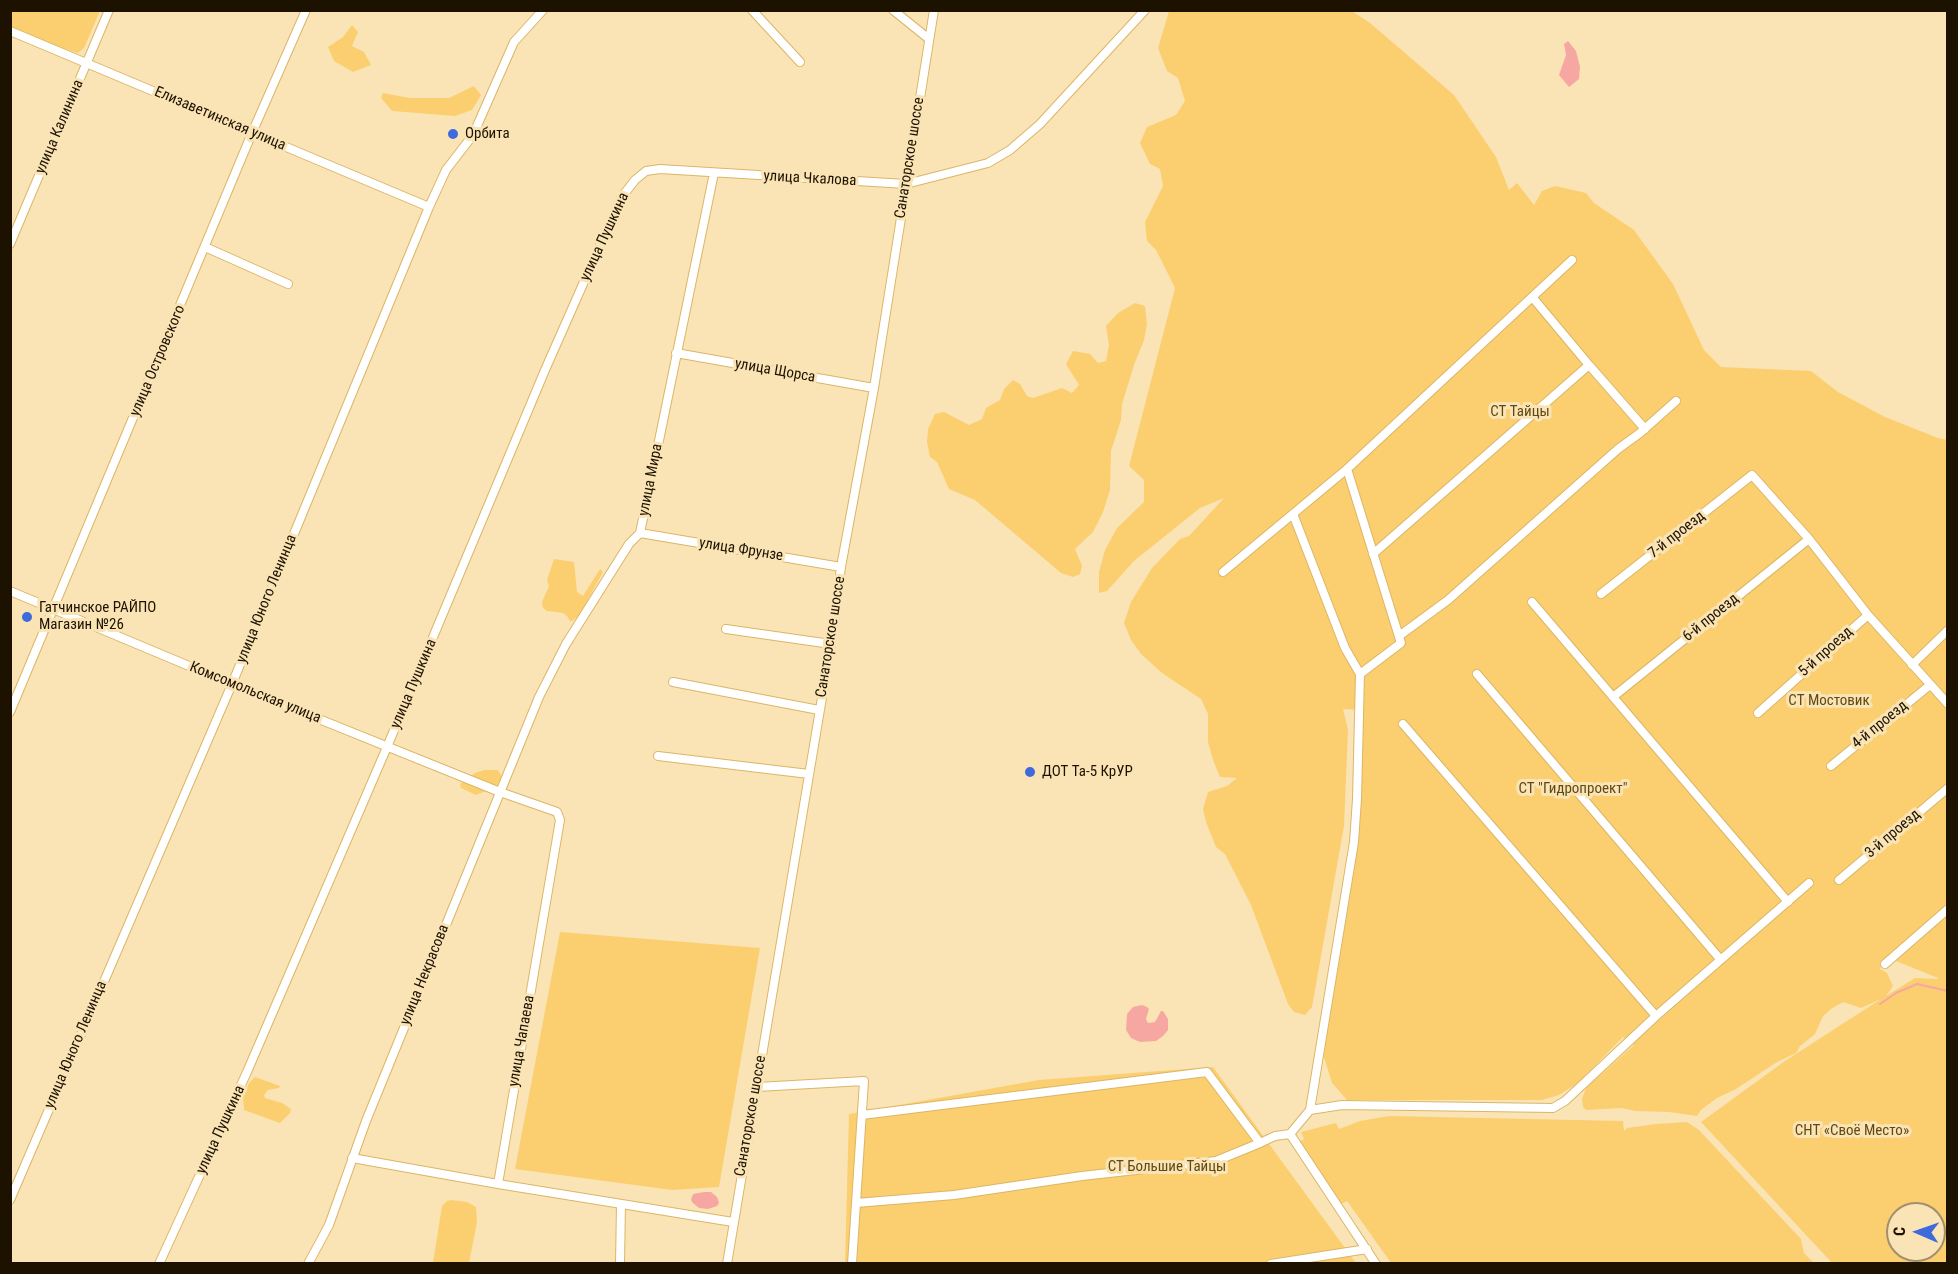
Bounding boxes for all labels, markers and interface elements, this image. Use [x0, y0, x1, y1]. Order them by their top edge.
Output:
street label: улица Калинина [32, 77, 88, 177]
street label: Елизаветинская улица [152, 83, 288, 155]
street label: Санаторское шоссе [892, 96, 928, 220]
place label: Орбита [465, 125, 510, 143]
marker: Орбита [446, 127, 460, 141]
street label: улица Чкалова [763, 168, 857, 190]
street label: улица Пушкина [577, 190, 633, 284]
street label: улица Островского [126, 303, 190, 419]
street label: улица Щорса [733, 355, 817, 387]
park label: СТ Тайцы [1490, 403, 1550, 421]
street label: улица Мира [635, 442, 667, 518]
street label: 7-й проезд [1645, 507, 1709, 563]
street label: улица Юного Ленинца [233, 532, 301, 666]
street label: улица Фрунзе [698, 534, 784, 566]
street label: Санаторское шоссе [813, 575, 849, 699]
street label: 6-й проезд [1679, 590, 1743, 646]
place label: Гатчинское РАЙПО Магазин №26 [39, 599, 156, 634]
marker: Гатчинское РАЙПО Магазин №26 [20, 610, 34, 624]
street label: 5-й проезд [1795, 623, 1857, 681]
street label: улица Пушкина [387, 637, 441, 731]
street label: Комсомольская улица [187, 658, 323, 728]
park label: СТ Мостовик [1788, 692, 1870, 710]
street label: 4-й проезд [1848, 697, 1912, 753]
place label: ДОТ Та-5 КрУР [1042, 763, 1133, 781]
marker: ДОТ Та-5 КрУР [1023, 765, 1037, 779]
park label: СТ "Гидропроект" [1519, 780, 1627, 798]
street label: 3-й проезд [1862, 806, 1924, 862]
street label: улица Некрасова [397, 922, 453, 1028]
street label: улица Юного Ленинца [41, 978, 111, 1112]
street label: улица Чапаева [505, 994, 539, 1088]
street label: Санаторское шоссе [732, 1054, 770, 1178]
street label: улица Пушкина [193, 1083, 249, 1177]
park label: СНТ «Своё Место» [1795, 1122, 1909, 1140]
park label: СТ Большие Тайцы [1108, 1158, 1226, 1176]
north arrow [1886, 1202, 1946, 1262]
text: С [1890, 1227, 1909, 1236]

